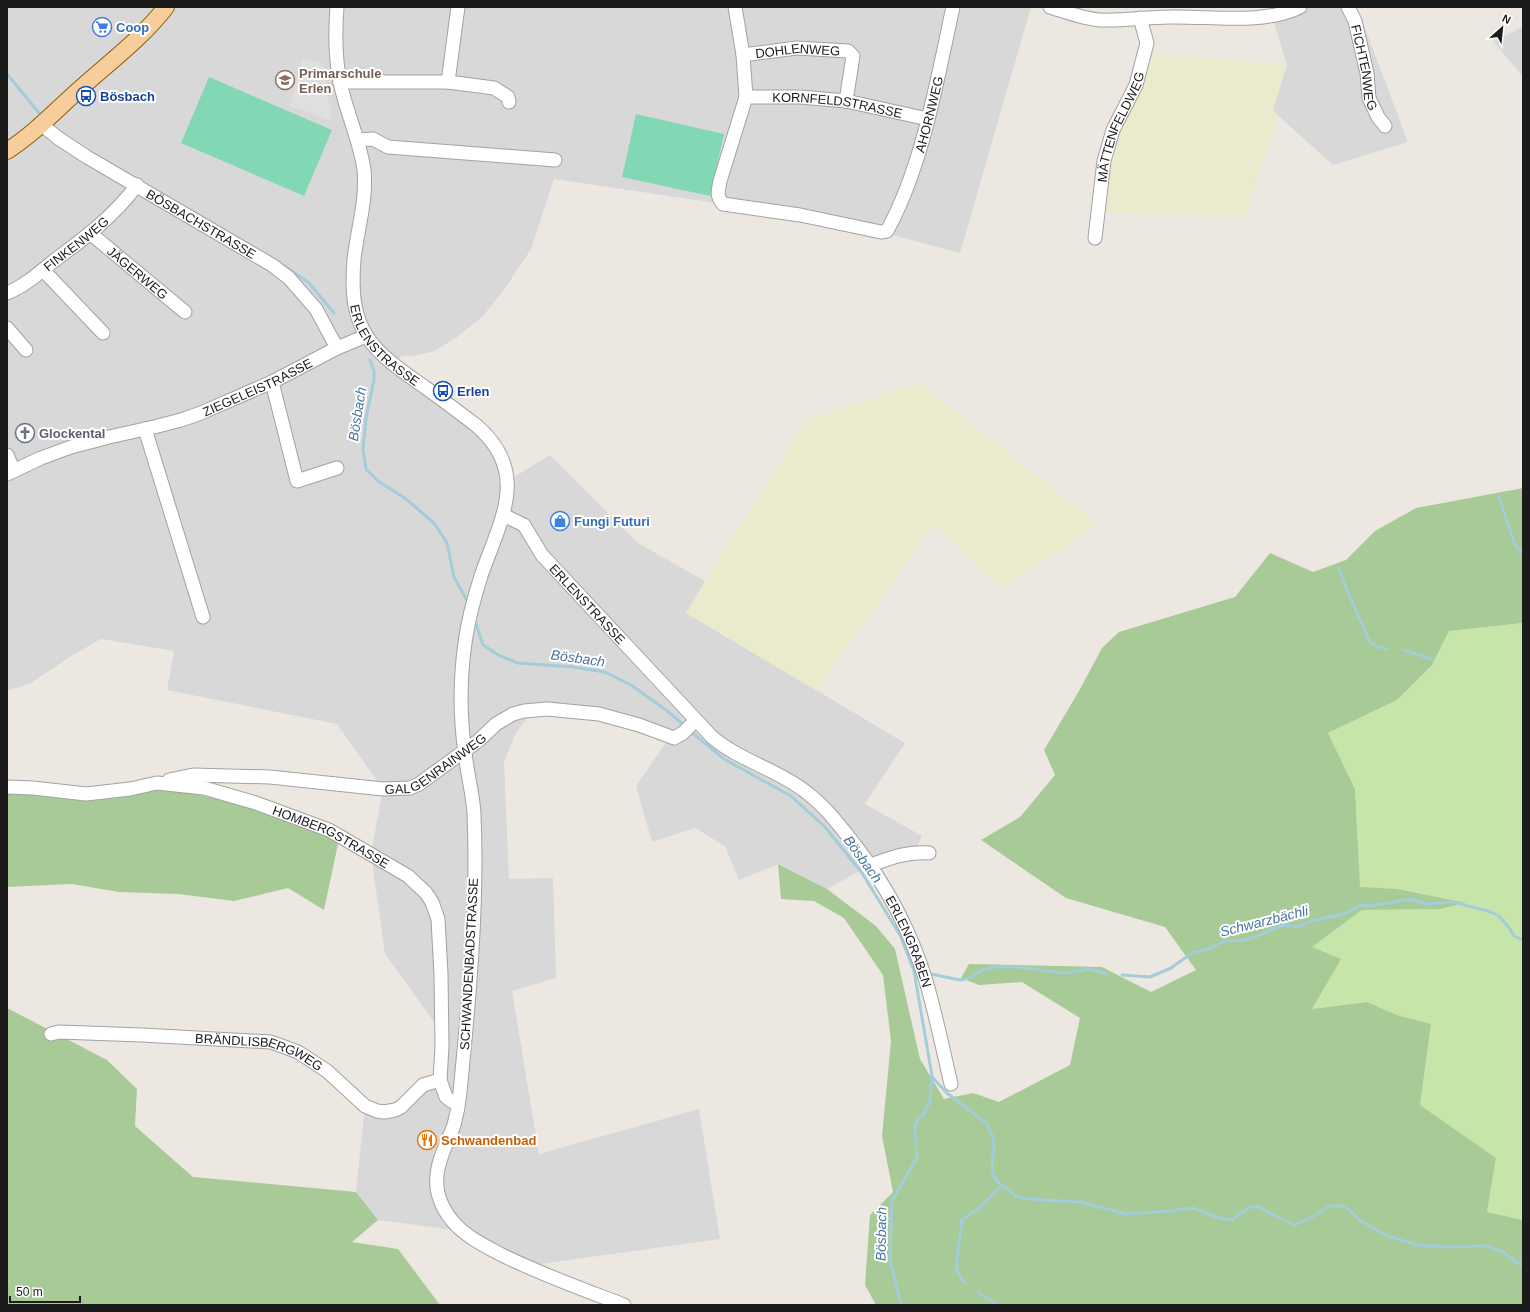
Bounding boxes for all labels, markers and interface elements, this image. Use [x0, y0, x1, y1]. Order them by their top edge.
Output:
north arrow [1482, 8, 1522, 48]
text: N [1500, 12, 1513, 26]
supermarket icon: Coop [91, 16, 113, 38]
place label: Coop [116, 20, 149, 35]
street label: FICHTENWEG [1349, 23, 1381, 113]
street label: DOHLENWEG [754, 40, 841, 61]
place label: Primarschule Erlen [299, 66, 381, 96]
school or university icon: Primarschule Erlen [274, 69, 296, 91]
street label: MÄTTENFELDWEG [1094, 70, 1147, 183]
street label: AHORNWEG [912, 75, 946, 154]
bus stop icon: Bösbach [75, 85, 97, 107]
place label: Bösbach [100, 89, 155, 104]
street label: KORNFELDSTRASSE [772, 90, 904, 121]
street label: BÖSBACHSTRASSE [144, 186, 259, 262]
street label: FINKENWEG [40, 213, 111, 274]
street label: JÄGERWEG [104, 243, 171, 302]
street label: ERLENSTRASSE [347, 303, 423, 389]
street label: ZIEGELEISTRASSE [200, 355, 315, 419]
bus stop icon: Erlen [432, 380, 454, 402]
place label: Erlen [457, 384, 490, 399]
water label: Bösbach [345, 386, 369, 442]
church icon: Glockental [14, 422, 36, 444]
place label: Glockental [39, 426, 105, 441]
shop icon: Fungi Futuri [549, 510, 571, 532]
place label: Fungi Futuri [574, 514, 650, 529]
street label: ERLENSTRASSE [547, 561, 629, 647]
water label: Bösbach [550, 646, 606, 670]
street label: GALGENRAINWEG [384, 730, 489, 796]
street label: HOMBERGSTRASSE [271, 802, 392, 871]
water label: Bösbach [841, 832, 886, 886]
street label: SCHWANDENBADSTRASSE [457, 877, 481, 1050]
street label: ERLENGRABEN [883, 893, 935, 989]
water label: Schwarzbächli [1218, 902, 1311, 940]
street label: BRÄNDLISBERGWEG [195, 1030, 326, 1074]
restaurant icon: Schwandenbad [416, 1129, 438, 1151]
place label: Schwandenbad [441, 1133, 536, 1148]
water label: Bösbach [873, 1206, 889, 1261]
scale bar [10, 1278, 80, 1304]
text: 50 m [16, 1285, 43, 1299]

